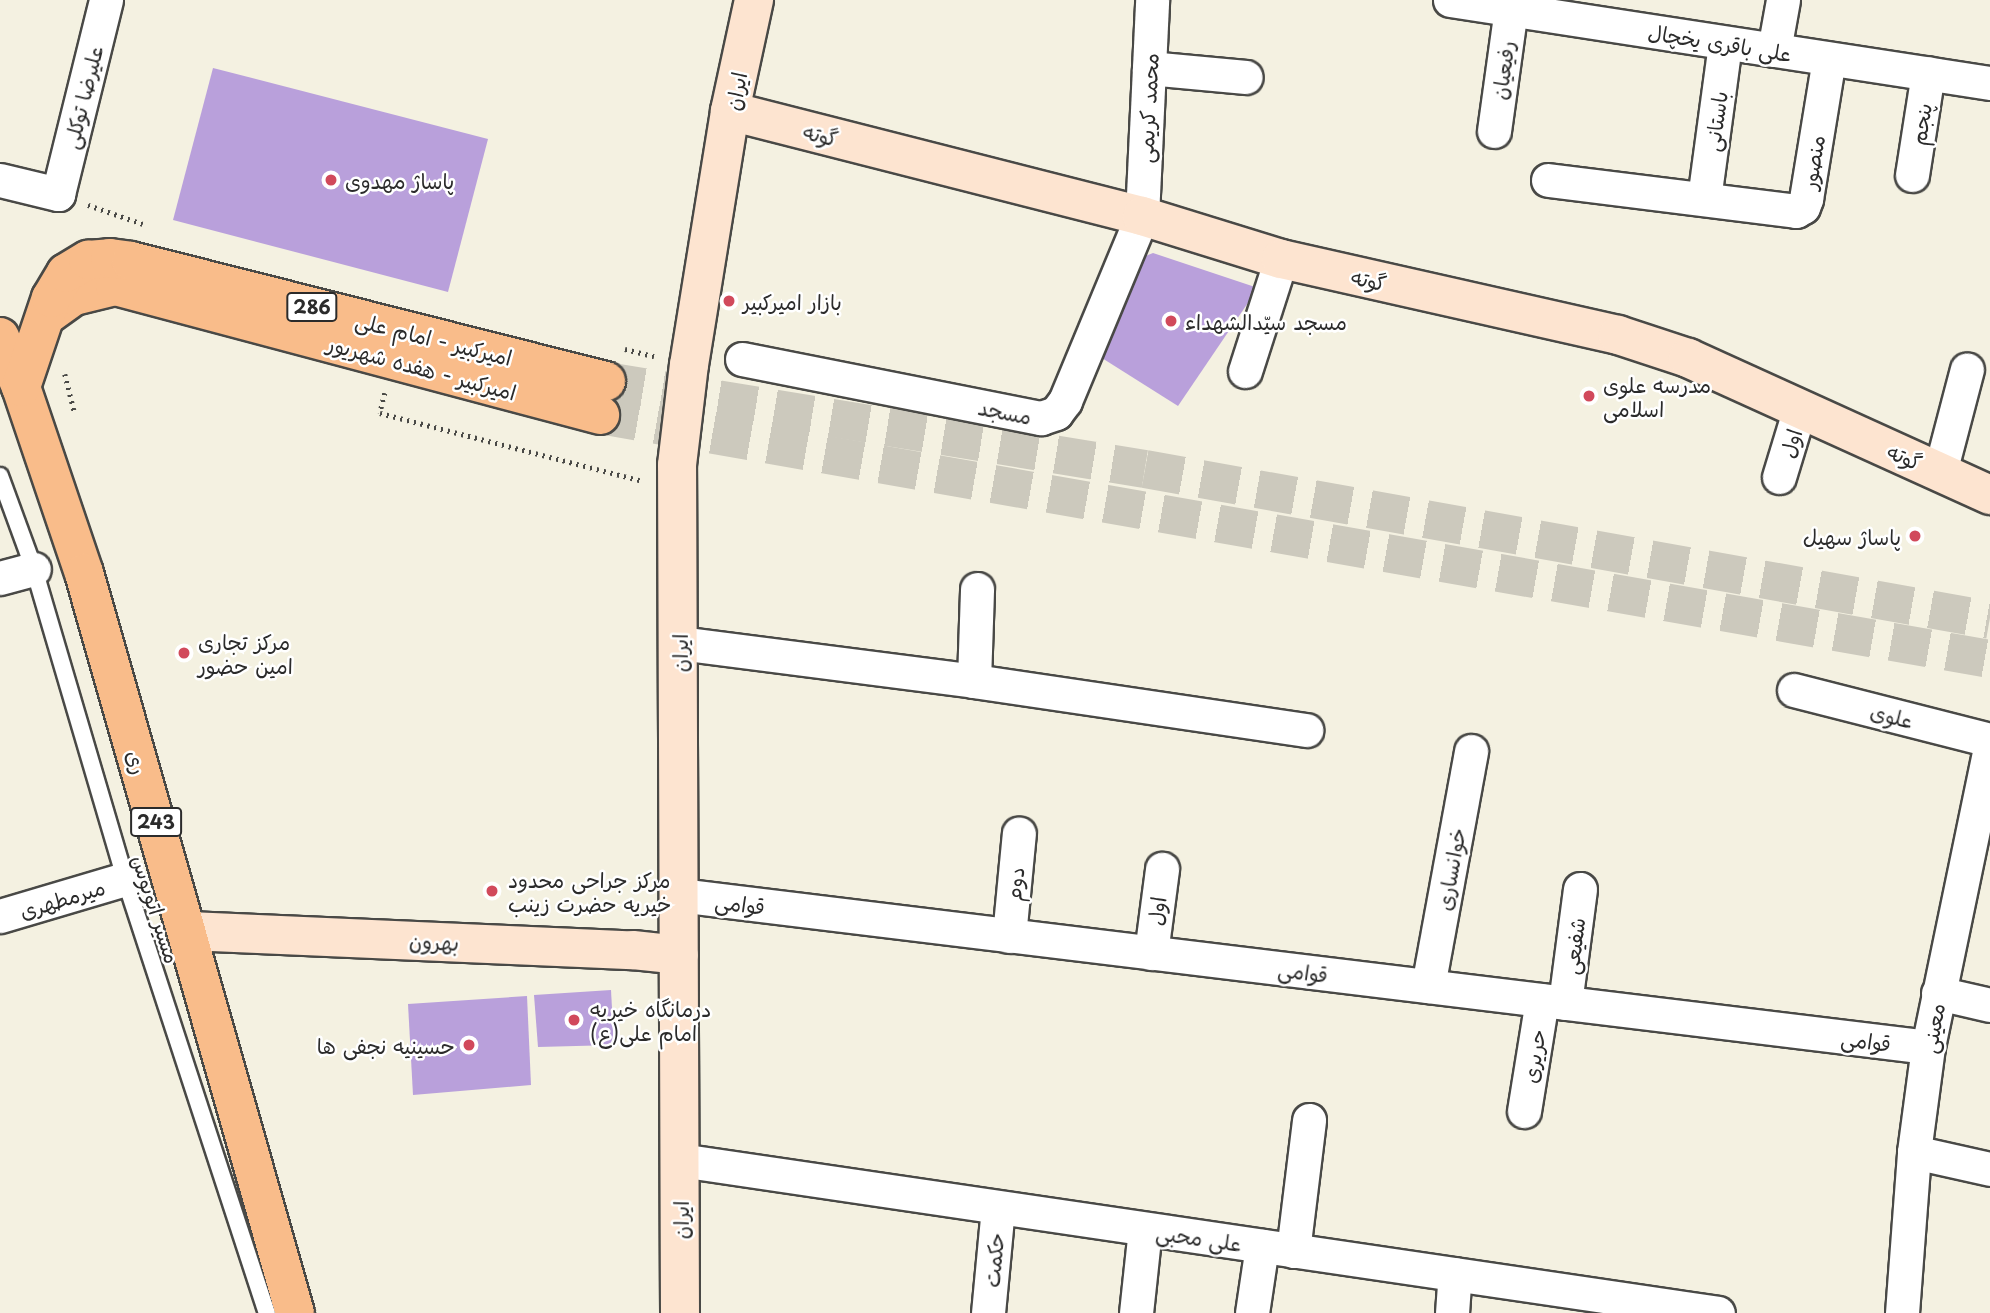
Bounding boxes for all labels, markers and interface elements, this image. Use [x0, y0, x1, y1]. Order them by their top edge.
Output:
street label: علی باقری یخچال [1646, 18, 1794, 66]
street label: رفیعیان [1485, 39, 1519, 101]
street label: علیرضا توکلی [57, 43, 107, 151]
street label: محمد کریمی [1132, 52, 1162, 164]
street label: ایران [719, 70, 751, 112]
street label: باستانی [1698, 89, 1732, 153]
street label: پنجم [1904, 101, 1936, 147]
street label: گوته [801, 117, 841, 151]
street label: منصور [1795, 133, 1829, 191]
place label: پاساژ مهدوی [345, 167, 454, 193]
marker: پاساژ مهدوی [323, 172, 339, 188]
street label: گوته [1349, 263, 1389, 295]
place label: بازار امیرکبیر [743, 288, 842, 314]
road number: 286 [286, 292, 338, 322]
marker: بازار امیرکبیر [721, 293, 737, 309]
street label: امیرکبیر - امام علی [353, 306, 515, 370]
place label: مسجد سیّدالشهداء [1185, 308, 1347, 334]
marker: مسجد سیّدالشهداء [1163, 313, 1179, 329]
street label: امیرکبیر - هفده شهریور [325, 330, 519, 404]
place label: مدرسه علوی اسلامی [1603, 371, 1711, 421]
marker: مدرسه علوی اسلامی [1581, 388, 1597, 404]
street label: مسجد [976, 393, 1034, 429]
street label: اول [1774, 425, 1806, 461]
street label: گوته [1884, 437, 1926, 475]
place label: پاساژ سهیل [1803, 523, 1901, 549]
marker: پاساژ سهیل [1907, 528, 1923, 544]
place label: مرکز تجاری امین حضور [198, 628, 293, 678]
street label: ایران [666, 634, 692, 672]
marker: مرکز تجاری امین حضور [176, 645, 192, 661]
street label: علوی [1868, 698, 1916, 732]
street label: ری [123, 747, 153, 777]
road number: 243 [130, 806, 182, 838]
street label: خوانساری [1430, 826, 1470, 912]
street label: مسیر اتوبوس [128, 852, 186, 966]
place label: مرکز جراحی محدود خیریه حضرت زینب [508, 866, 672, 916]
street label: دوم [1000, 866, 1028, 902]
street label: میرمطهری [16, 873, 108, 923]
marker: مرکز جراحی محدود خیریه حضرت زینب [482, 881, 502, 901]
street label: قوامی [714, 887, 766, 919]
street label: اول [1142, 895, 1170, 927]
street label: شفیعی [1557, 916, 1589, 976]
street label: بهرون [409, 928, 459, 954]
street label: قوامی [1277, 955, 1329, 987]
place label: درمانگاه خیریه امام علی(ع) [590, 995, 711, 1045]
street label: معینی [1915, 1001, 1949, 1055]
marker: درمانگاه خیریه امام علی(ع) [564, 1010, 584, 1030]
street label: قوامی [1840, 1024, 1892, 1056]
street label: حریری [1516, 1027, 1550, 1085]
place label: حسینیه نجفی ها [317, 1032, 455, 1058]
marker: حسینیه نجفی ها [461, 1037, 477, 1053]
street label: ایران [667, 1201, 693, 1239]
street label: علی محبی [1155, 1219, 1243, 1255]
street label: حکمت [978, 1232, 1008, 1288]

